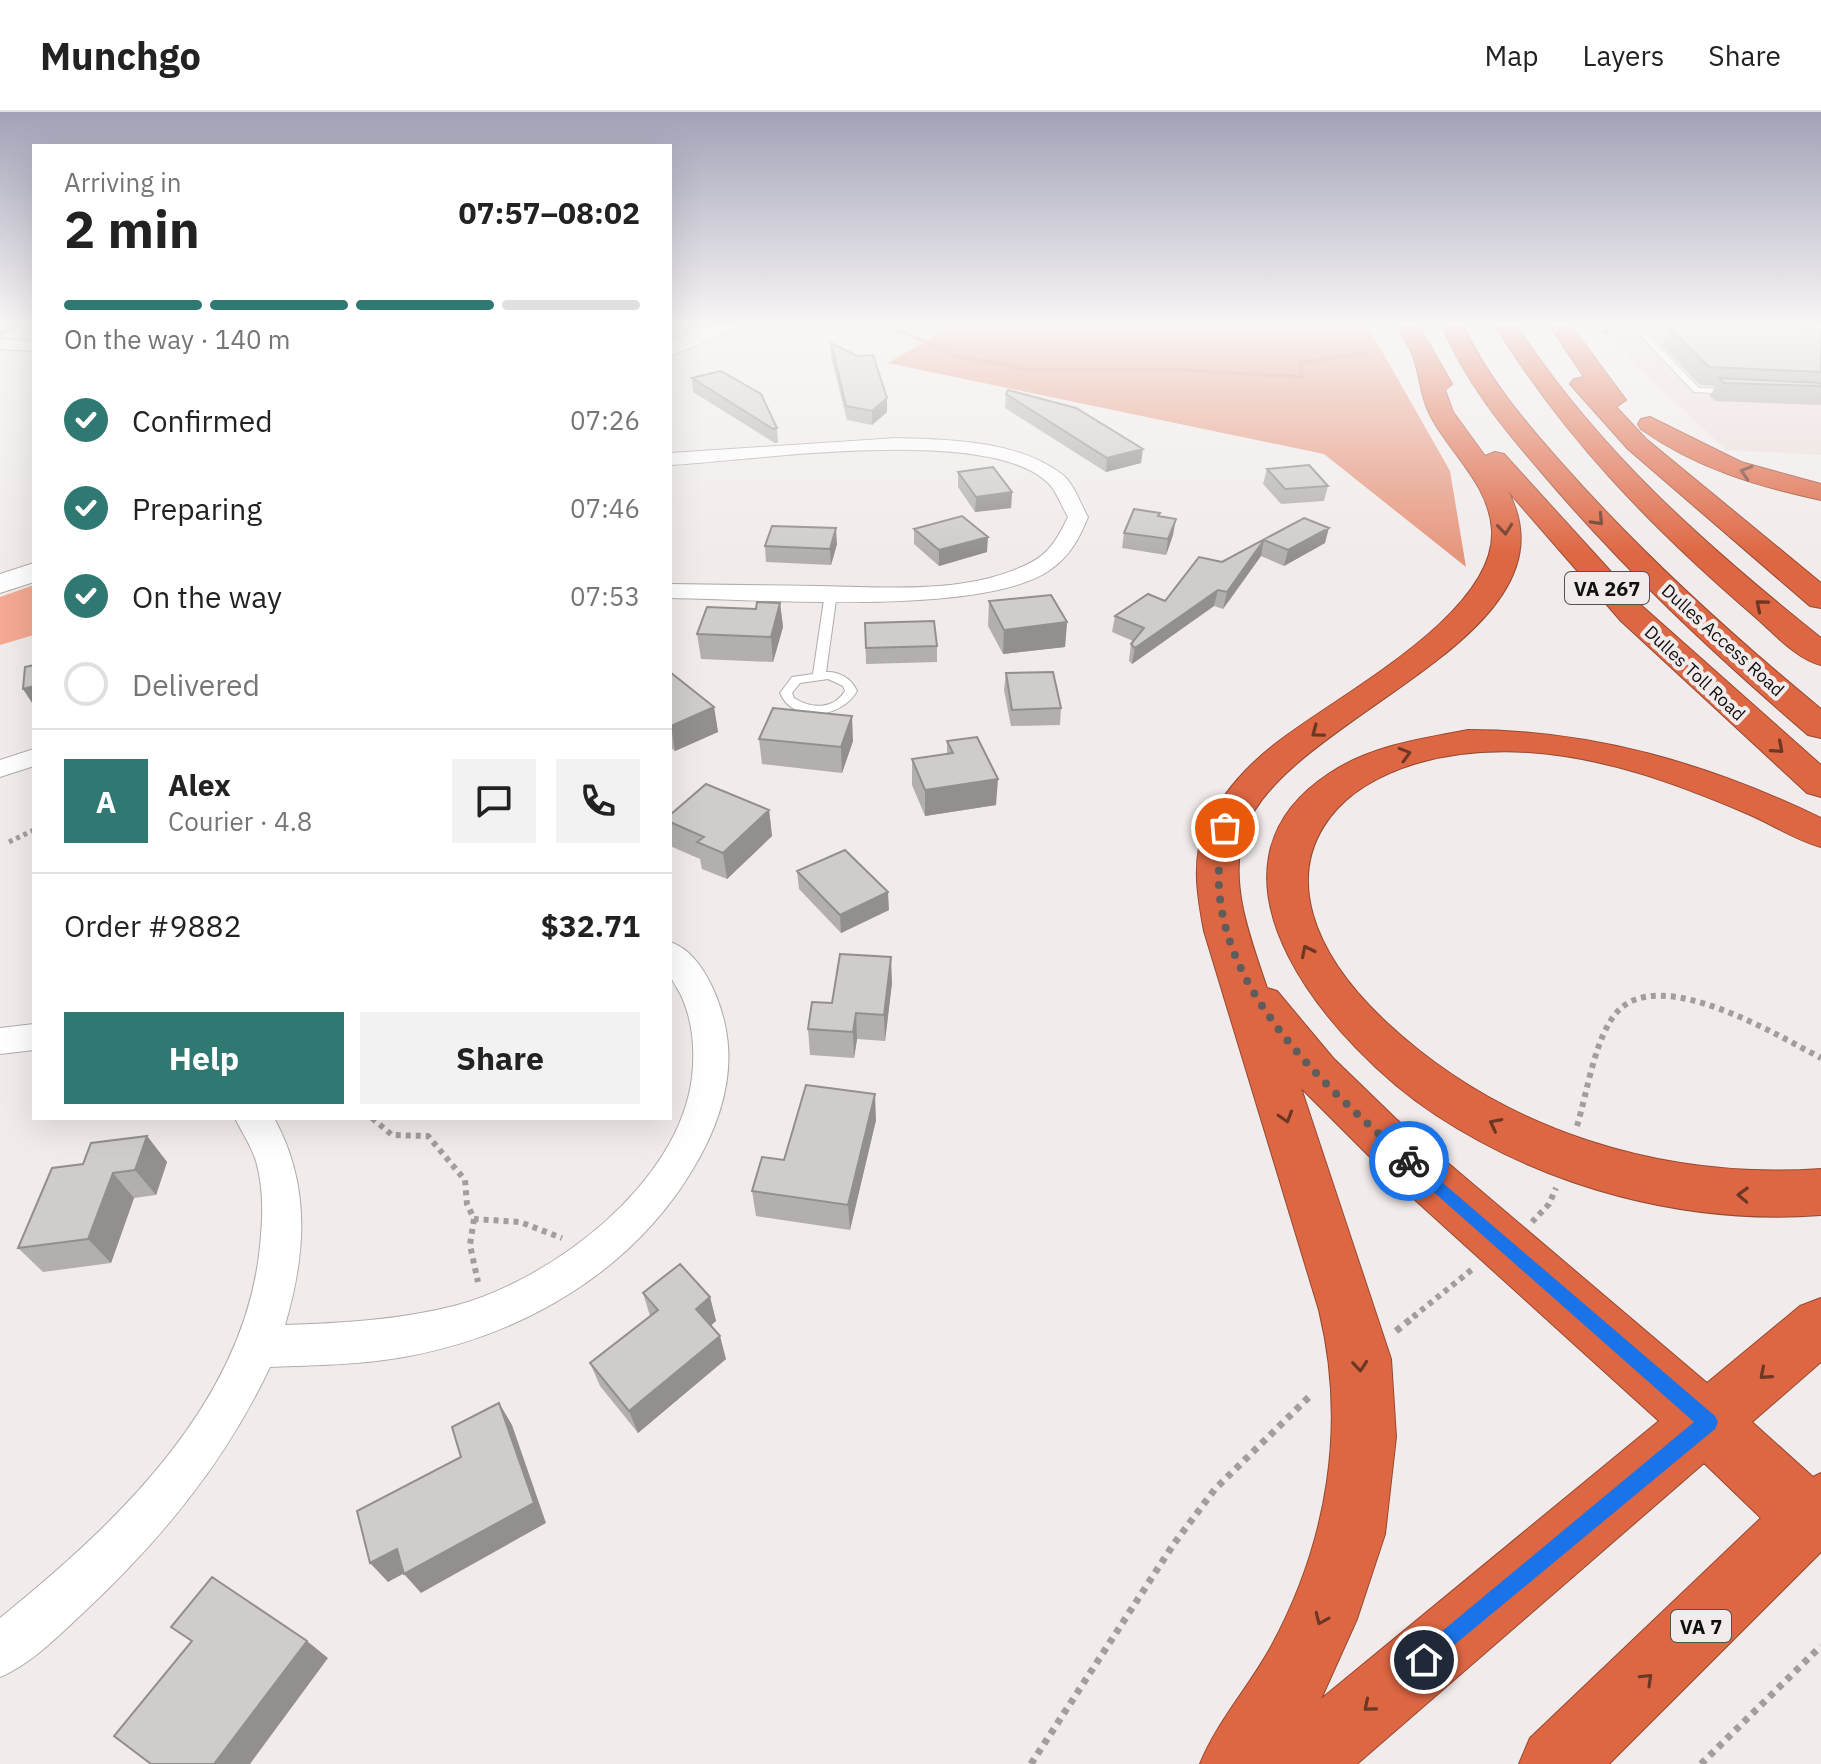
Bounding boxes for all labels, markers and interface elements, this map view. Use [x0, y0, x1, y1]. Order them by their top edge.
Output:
text: Munchgo [40, 31, 201, 80]
text: Map [1484, 37, 1538, 74]
text: Layers [1582, 37, 1664, 74]
text: Share [1708, 37, 1781, 74]
text: Arriving in [64, 165, 181, 199]
text: 07:57–08:02 [459, 193, 640, 232]
text: 2 min [64, 195, 200, 262]
text: On the way · 140 m [64, 322, 290, 356]
icon: check [64, 398, 108, 442]
text: Confirmed [132, 401, 273, 440]
text: 07:26 [570, 403, 640, 437]
one-way arrow [1739, 466, 1753, 482]
icon: check [64, 486, 108, 530]
text: Preparing [132, 489, 262, 528]
text: 07:46 [570, 491, 640, 525]
one-way arrow [1588, 511, 1603, 525]
one-way arrow [1496, 523, 1513, 536]
road number: VA 267 [1565, 572, 1649, 604]
icon: check [64, 574, 108, 618]
text: On the way [132, 577, 282, 616]
text: 07:53 [570, 579, 640, 613]
street label: Dulles Access Road [1657, 579, 1789, 701]
one-way arrow [1756, 600, 1770, 615]
street label: Dulles Toll Road [1640, 620, 1750, 726]
text: Delivered [132, 665, 260, 704]
one-way arrow [1312, 722, 1326, 737]
one-way arrow [1768, 738, 1783, 753]
one-way arrow [1397, 747, 1411, 763]
button: chat [452, 759, 536, 843]
button: phone [556, 759, 640, 843]
text: Alex [168, 765, 231, 804]
text: A [96, 782, 116, 821]
pin [1191, 794, 1259, 862]
text: Courier · 4.8 [168, 804, 312, 838]
icon: bag [1203, 806, 1247, 850]
text: Order #9882 [64, 906, 241, 945]
text: $32.71 [541, 906, 640, 945]
one-way arrow [1301, 944, 1317, 959]
button: Help [64, 1012, 344, 1104]
button: Share [360, 1012, 640, 1104]
one-way arrow [1276, 1110, 1292, 1124]
one-way arrow [1489, 1118, 1504, 1134]
courier [1369, 1121, 1449, 1201]
icon: bike [1387, 1139, 1431, 1183]
one-way arrow [1736, 1186, 1749, 1203]
one-way arrow [1352, 1360, 1369, 1373]
one-way arrow [1759, 1364, 1774, 1378]
road number: VA 7 [1671, 1610, 1731, 1642]
one-way arrow [1315, 1611, 1331, 1626]
pin [1390, 1626, 1458, 1694]
icon: home [1402, 1638, 1446, 1682]
one-way arrow [1638, 1674, 1652, 1688]
one-way arrow [1364, 1696, 1379, 1711]

